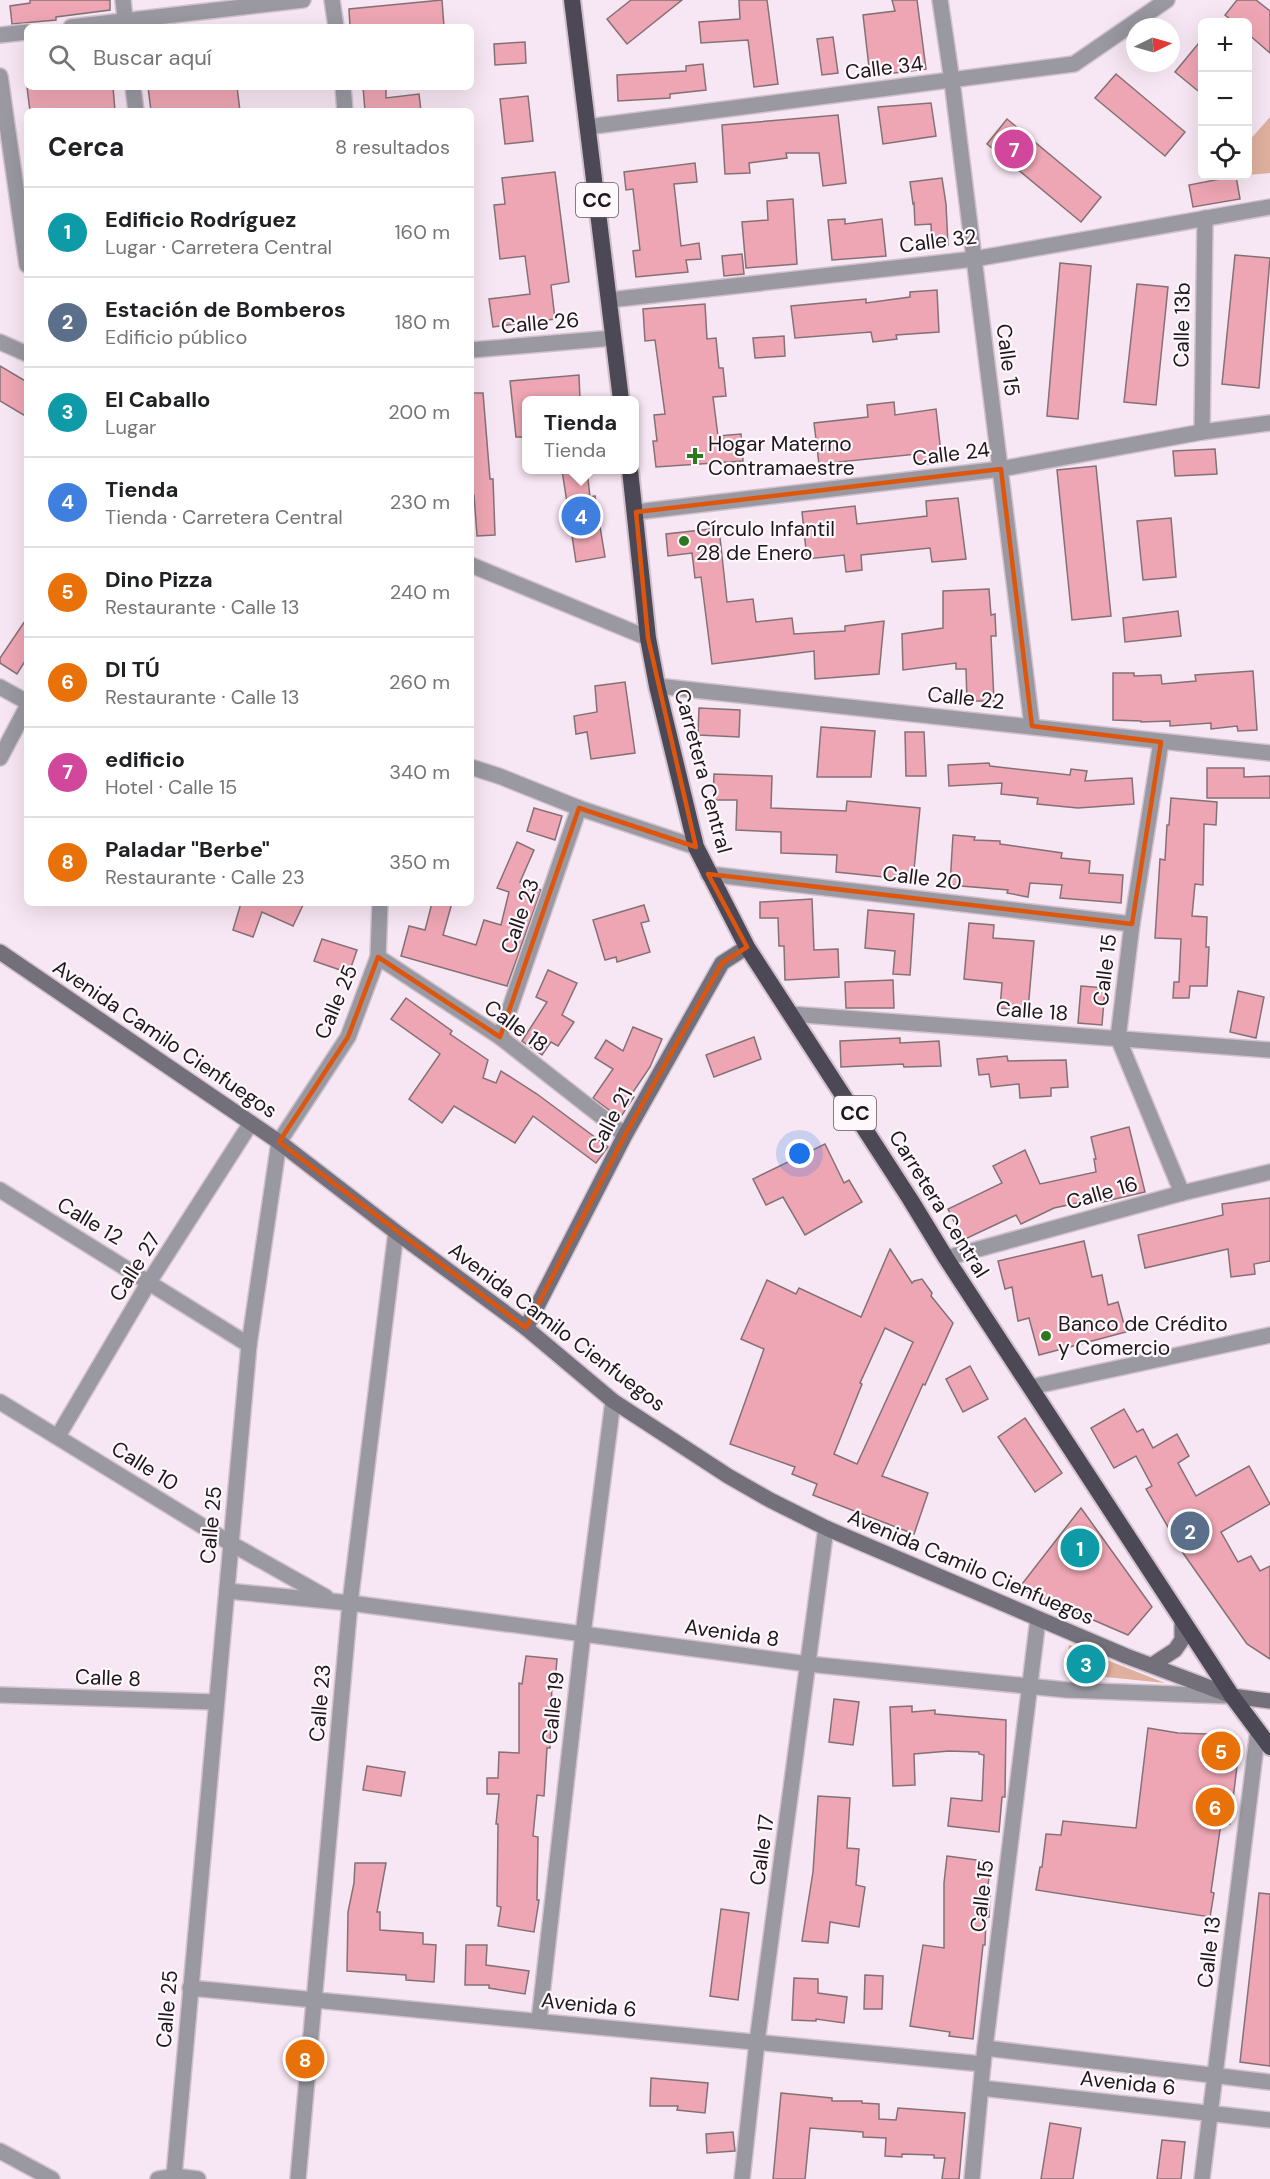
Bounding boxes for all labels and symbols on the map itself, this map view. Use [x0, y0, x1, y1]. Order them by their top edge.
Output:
north arrow [1126, 18, 1180, 72]
street label: Calle 34 [843, 49, 925, 87]
pin: 7 [994, 126, 1034, 172]
road number: CC [576, 183, 618, 217]
street label: Calle 32 [898, 222, 978, 260]
street label: Calle 13b [1167, 282, 1197, 368]
street label: Calle 26 [500, 306, 580, 340]
street label: Calle 15 [990, 322, 1026, 398]
place label: Hogar Materno Contramaestre [708, 430, 855, 482]
street label: Calle 24 [911, 435, 992, 473]
marker: Hogar Materno Contramaestre [686, 447, 704, 465]
pin: 4 [562, 494, 600, 538]
place label: Círculo Infantil 28 de Enero [696, 515, 835, 567]
marker: Círculo Infantil 28 de Enero [677, 534, 691, 548]
street label: Calle 22 [926, 680, 1006, 716]
street label: Carretera Central [668, 686, 738, 856]
street label: Calle 20 [881, 859, 963, 897]
street label: Calle 23 [494, 875, 546, 957]
street label: Calle 15 [1087, 932, 1123, 1008]
street label: Avenida Camilo Cienfuegos [47, 953, 283, 1125]
street label: Calle 25 [308, 961, 364, 1043]
street label: Calle 18 [478, 993, 554, 1059]
street label: Calle 18 [995, 994, 1069, 1028]
street label: Calle 21 [581, 1083, 639, 1159]
road number: CC [834, 1096, 876, 1130]
street label: Carretera Central [882, 1125, 996, 1283]
your location [785, 1139, 814, 1168]
street label: Calle 16 [1063, 1169, 1141, 1217]
street label: Calle 12 [52, 1190, 128, 1252]
street label: Calle 27 [103, 1227, 167, 1307]
street label: Avenida Camilo Cienfuegos [443, 1236, 671, 1418]
place label: Banco de Crédito y Comercio [1058, 1310, 1228, 1362]
marker: Banco de Crédito y Comercio [1039, 1329, 1053, 1343]
street label: Calle 10 [106, 1434, 184, 1498]
street label: Calle 25 [194, 1485, 228, 1565]
street label: Avenida Camilo Cienfuegos [844, 1502, 1098, 1632]
pin: 2 [1170, 1508, 1210, 1553]
pin: 1 [1060, 1526, 1100, 1570]
street label: Avenida 8 [683, 1612, 781, 1654]
pin: 3 [1066, 1642, 1106, 1686]
street label: Calle 8 [74, 1663, 142, 1693]
street label: Calle 23 [303, 1663, 337, 1743]
street label: Calle 19 [535, 1670, 571, 1746]
pin: 5 [1202, 1728, 1240, 1774]
pin: 6 [1196, 1784, 1234, 1830]
street label: Calle 17 [743, 1813, 781, 1887]
street label: Calle 15 [964, 1858, 1000, 1934]
street label: Calle 13 [1191, 1914, 1227, 1990]
street label: Calle 25 [150, 1969, 184, 2049]
street label: Avenida 6 [540, 1986, 638, 2024]
pin: 8 [286, 2036, 324, 2082]
street label: Avenida 6 [1079, 2064, 1177, 2102]

